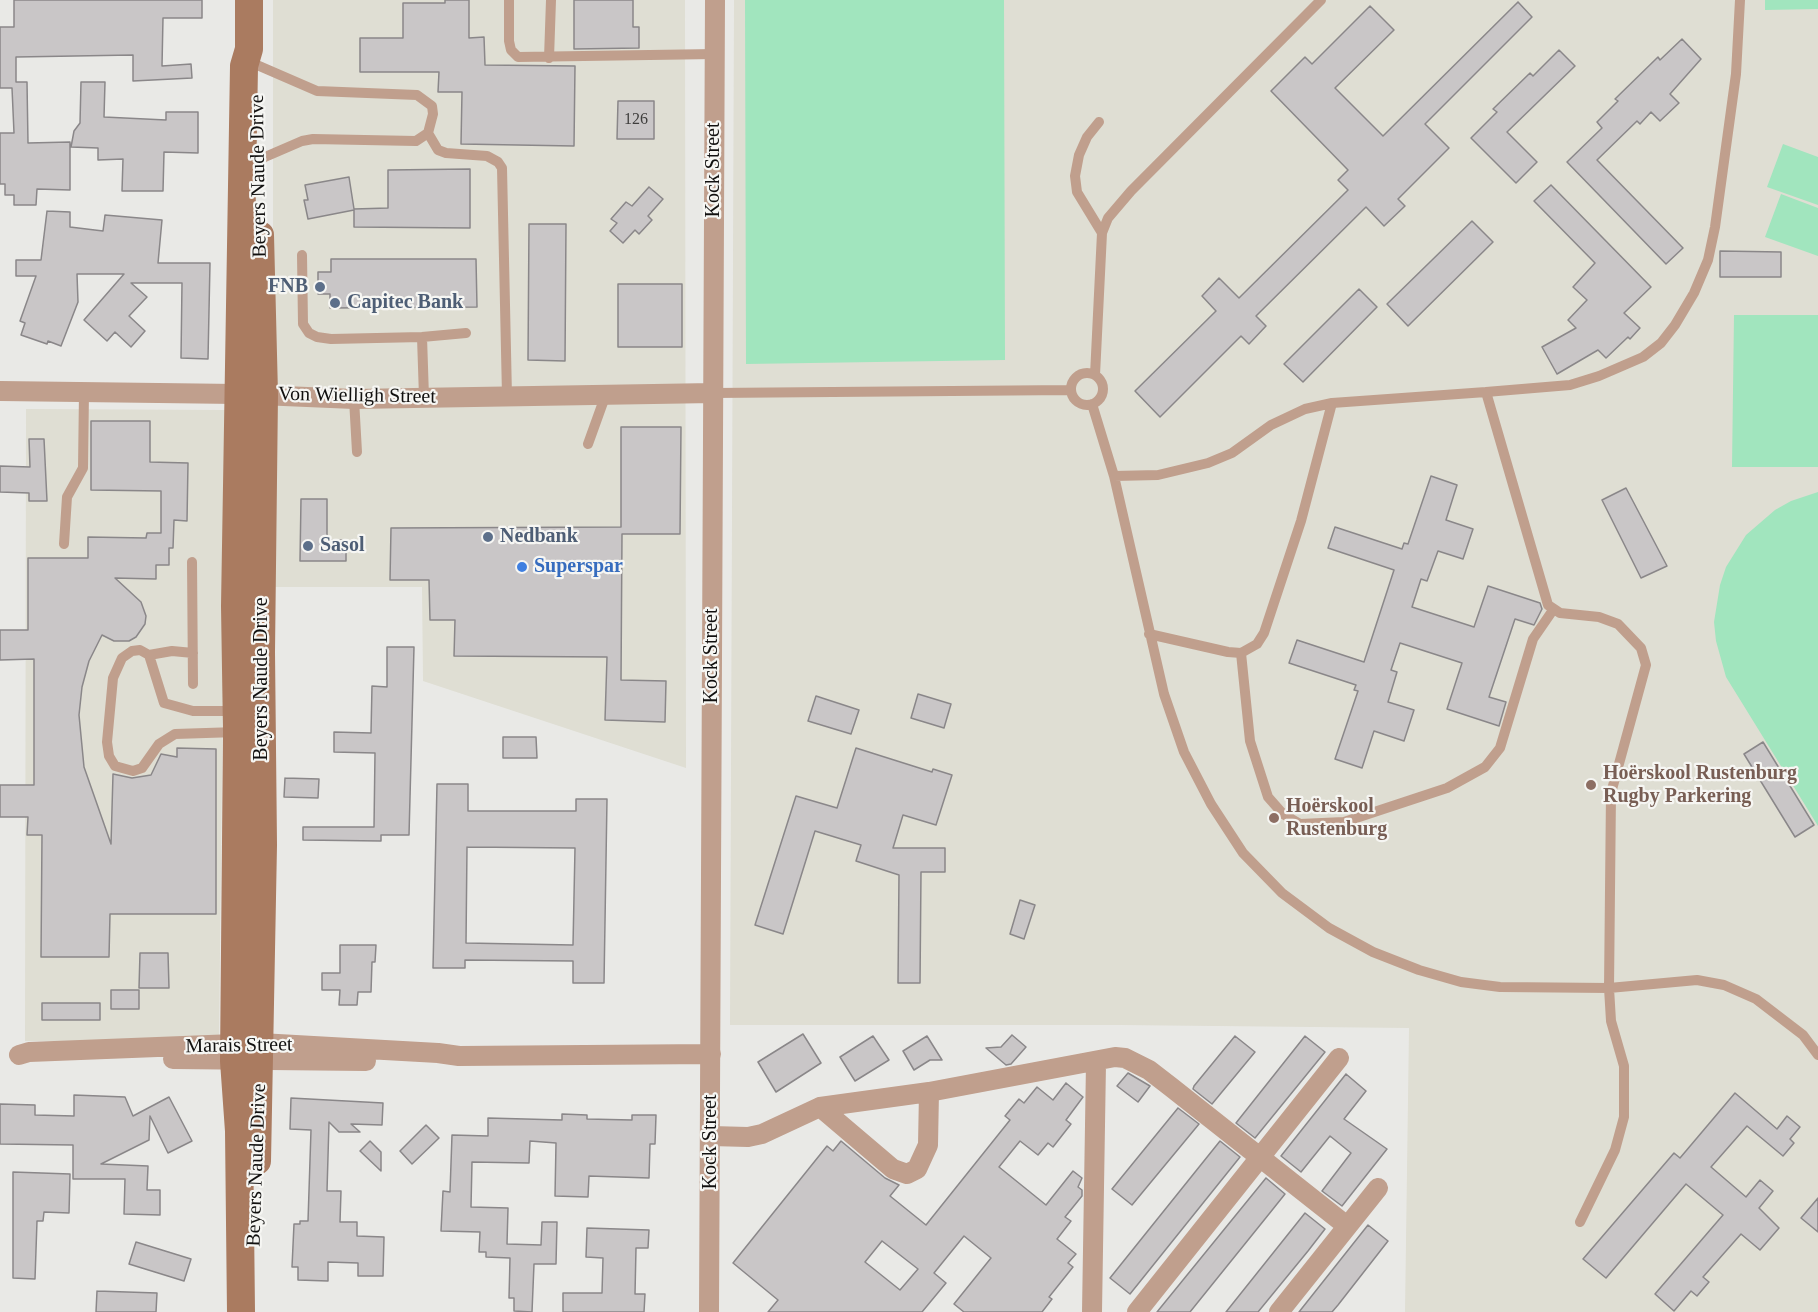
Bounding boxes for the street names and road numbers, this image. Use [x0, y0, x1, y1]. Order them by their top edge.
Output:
street label: Beyers Naude Drive [246, 94, 272, 258]
street label: Kock Street [702, 123, 726, 217]
street label: Von Wielligh Street [278, 383, 436, 409]
street label: Beyers Naude Drive [250, 597, 274, 761]
street label: Kock Street [700, 609, 724, 703]
street label: Marais Street [185, 1033, 293, 1059]
street label: Beyers Naude Drive [242, 1083, 272, 1247]
street label: Kock Street [699, 1095, 723, 1189]

